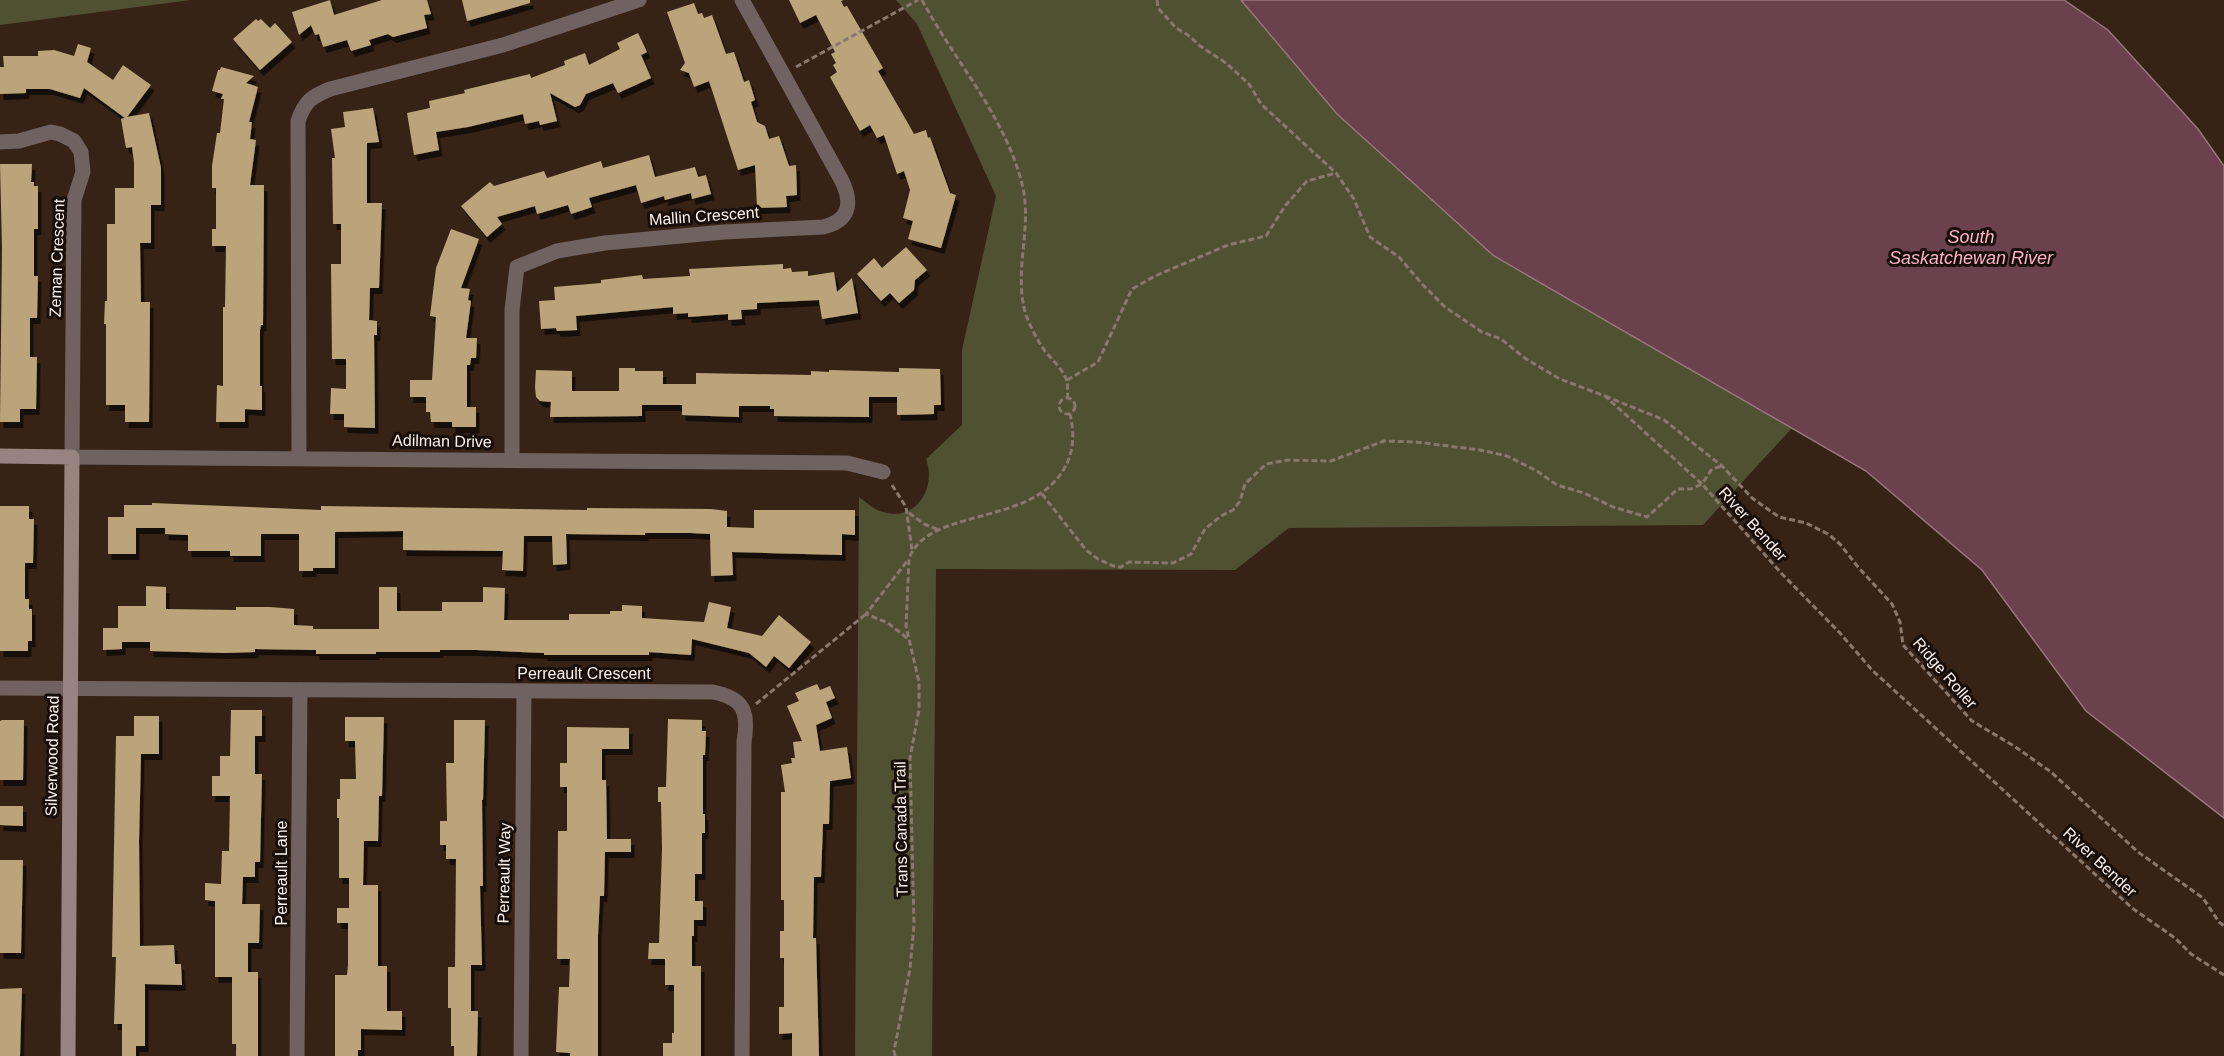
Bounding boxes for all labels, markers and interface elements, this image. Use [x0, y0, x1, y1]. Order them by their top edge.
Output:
street label: Zeman Crescent [46, 198, 68, 317]
street label: Mallin Crescent [648, 204, 760, 228]
water label: South Saskatchewan River [1889, 227, 2054, 268]
street label: Adilman Drive [392, 432, 492, 450]
street label: River Bender [1715, 484, 1791, 565]
street label: Ridge Roller [1910, 634, 1981, 712]
street label: Perreault Crescent [517, 665, 651, 682]
street label: Silverwood Road [42, 695, 62, 817]
street label: Trans Canada Trail [891, 761, 911, 897]
street label: Perreault Lane [273, 820, 290, 925]
street label: Perreault Way [495, 822, 513, 924]
street label: River Bender [2060, 824, 2140, 901]

